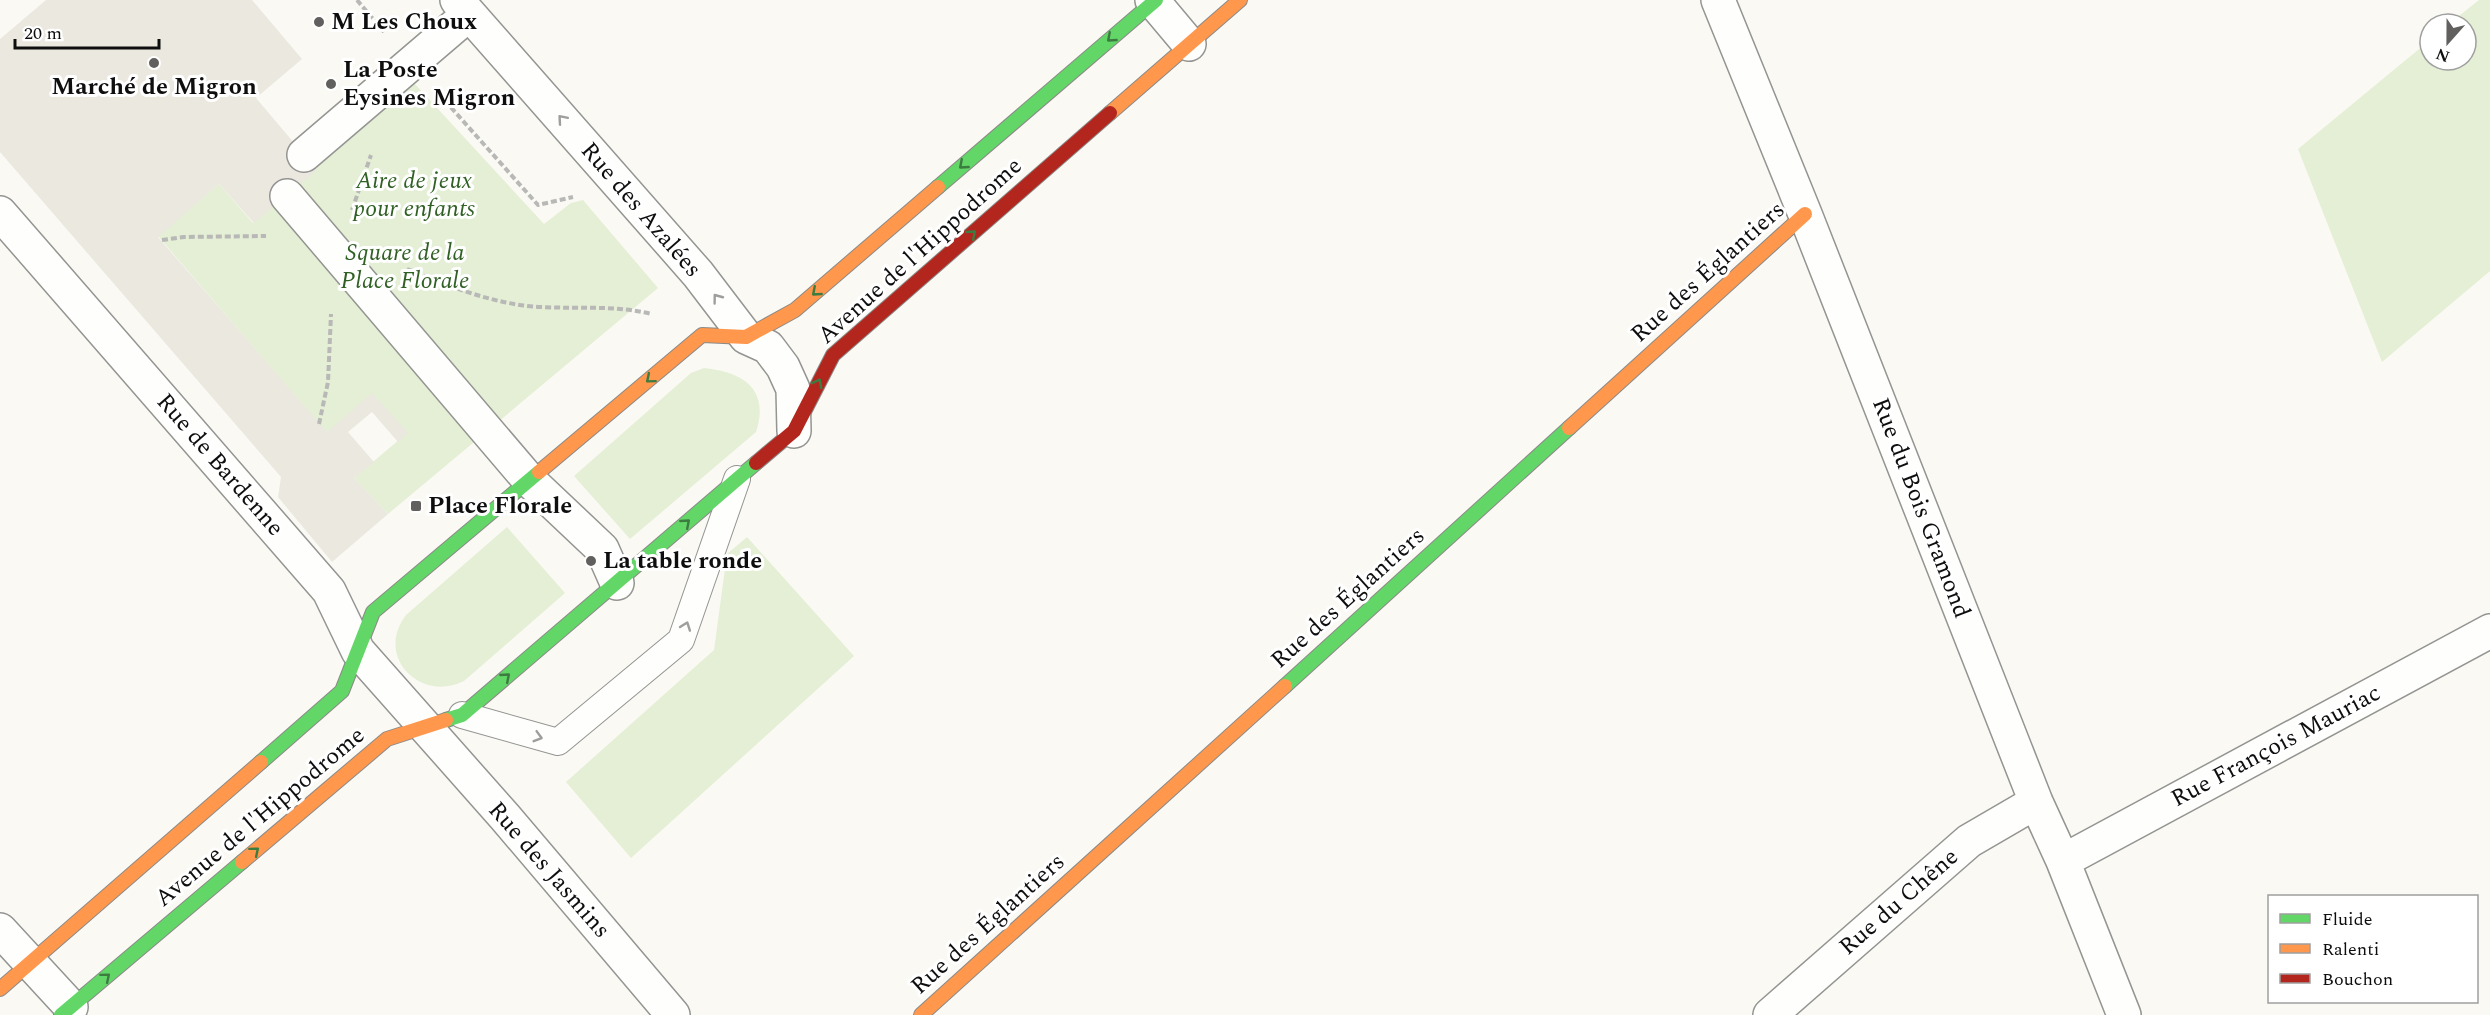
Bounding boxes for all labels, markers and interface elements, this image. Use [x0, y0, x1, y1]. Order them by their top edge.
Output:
place label: M Les Choux [331, 4, 477, 40]
scale bar [15, 12, 159, 50]
north arrow [2418, 12, 2478, 72]
marker: M Les Choux [312, 15, 326, 29]
text: 20 m [24, 20, 62, 47]
one-way arrow [1107, 31, 1118, 42]
text: N [2433, 42, 2453, 69]
place label: La Poste Eysines Migron [343, 52, 516, 116]
marker: Marché de Migron [147, 56, 161, 70]
place label: Marché de Migron [51, 69, 257, 105]
marker: La Poste Eysines Migron [324, 77, 338, 91]
one-way arrow [558, 115, 569, 126]
street label: Rue des Azalées [572, 134, 710, 286]
street label: Avenue de l'Hippodrome [810, 149, 1030, 353]
one-way arrow [959, 158, 970, 169]
park label: Aire de jeux pour enfants [352, 163, 475, 227]
street label: Rue des Églantiers [1623, 193, 1793, 351]
one-way arrow [965, 230, 976, 241]
park label: Square de la Place Florale [341, 235, 469, 299]
one-way arrow [812, 285, 823, 296]
one-way arrow [713, 294, 724, 305]
one-way arrow [646, 372, 657, 383]
one-way arrow [811, 379, 823, 390]
street label: Rue de Bardenne [147, 385, 293, 545]
street label: Rue du Bois Gramond [1862, 392, 1980, 624]
place label: Place Florale [428, 488, 572, 524]
marker: Place Florale [409, 499, 423, 513]
one-way arrow [679, 519, 690, 530]
street label: Rue des Églantiers [1263, 519, 1433, 677]
place label: La table ronde [603, 543, 762, 579]
marker: La table ronde [584, 554, 598, 568]
one-way arrow [679, 621, 692, 632]
one-way arrow [499, 673, 510, 684]
street label: Rue François Mauriac [2165, 675, 2387, 817]
street label: Avenue de l'Hippodrome [147, 718, 373, 916]
one-way arrow [532, 730, 543, 742]
street label: Rue des Jasmins [479, 793, 619, 947]
street label: Rue du Chêne [1831, 840, 1967, 964]
street label: Rue des Églantiers [903, 845, 1073, 1003]
one-way arrow [248, 847, 259, 858]
legend [2268, 895, 2478, 1003]
text: Fluide [2322, 906, 2373, 933]
text: Ralenti [2322, 936, 2379, 963]
text: Bouchon [2322, 966, 2393, 993]
one-way arrow [99, 973, 110, 984]

